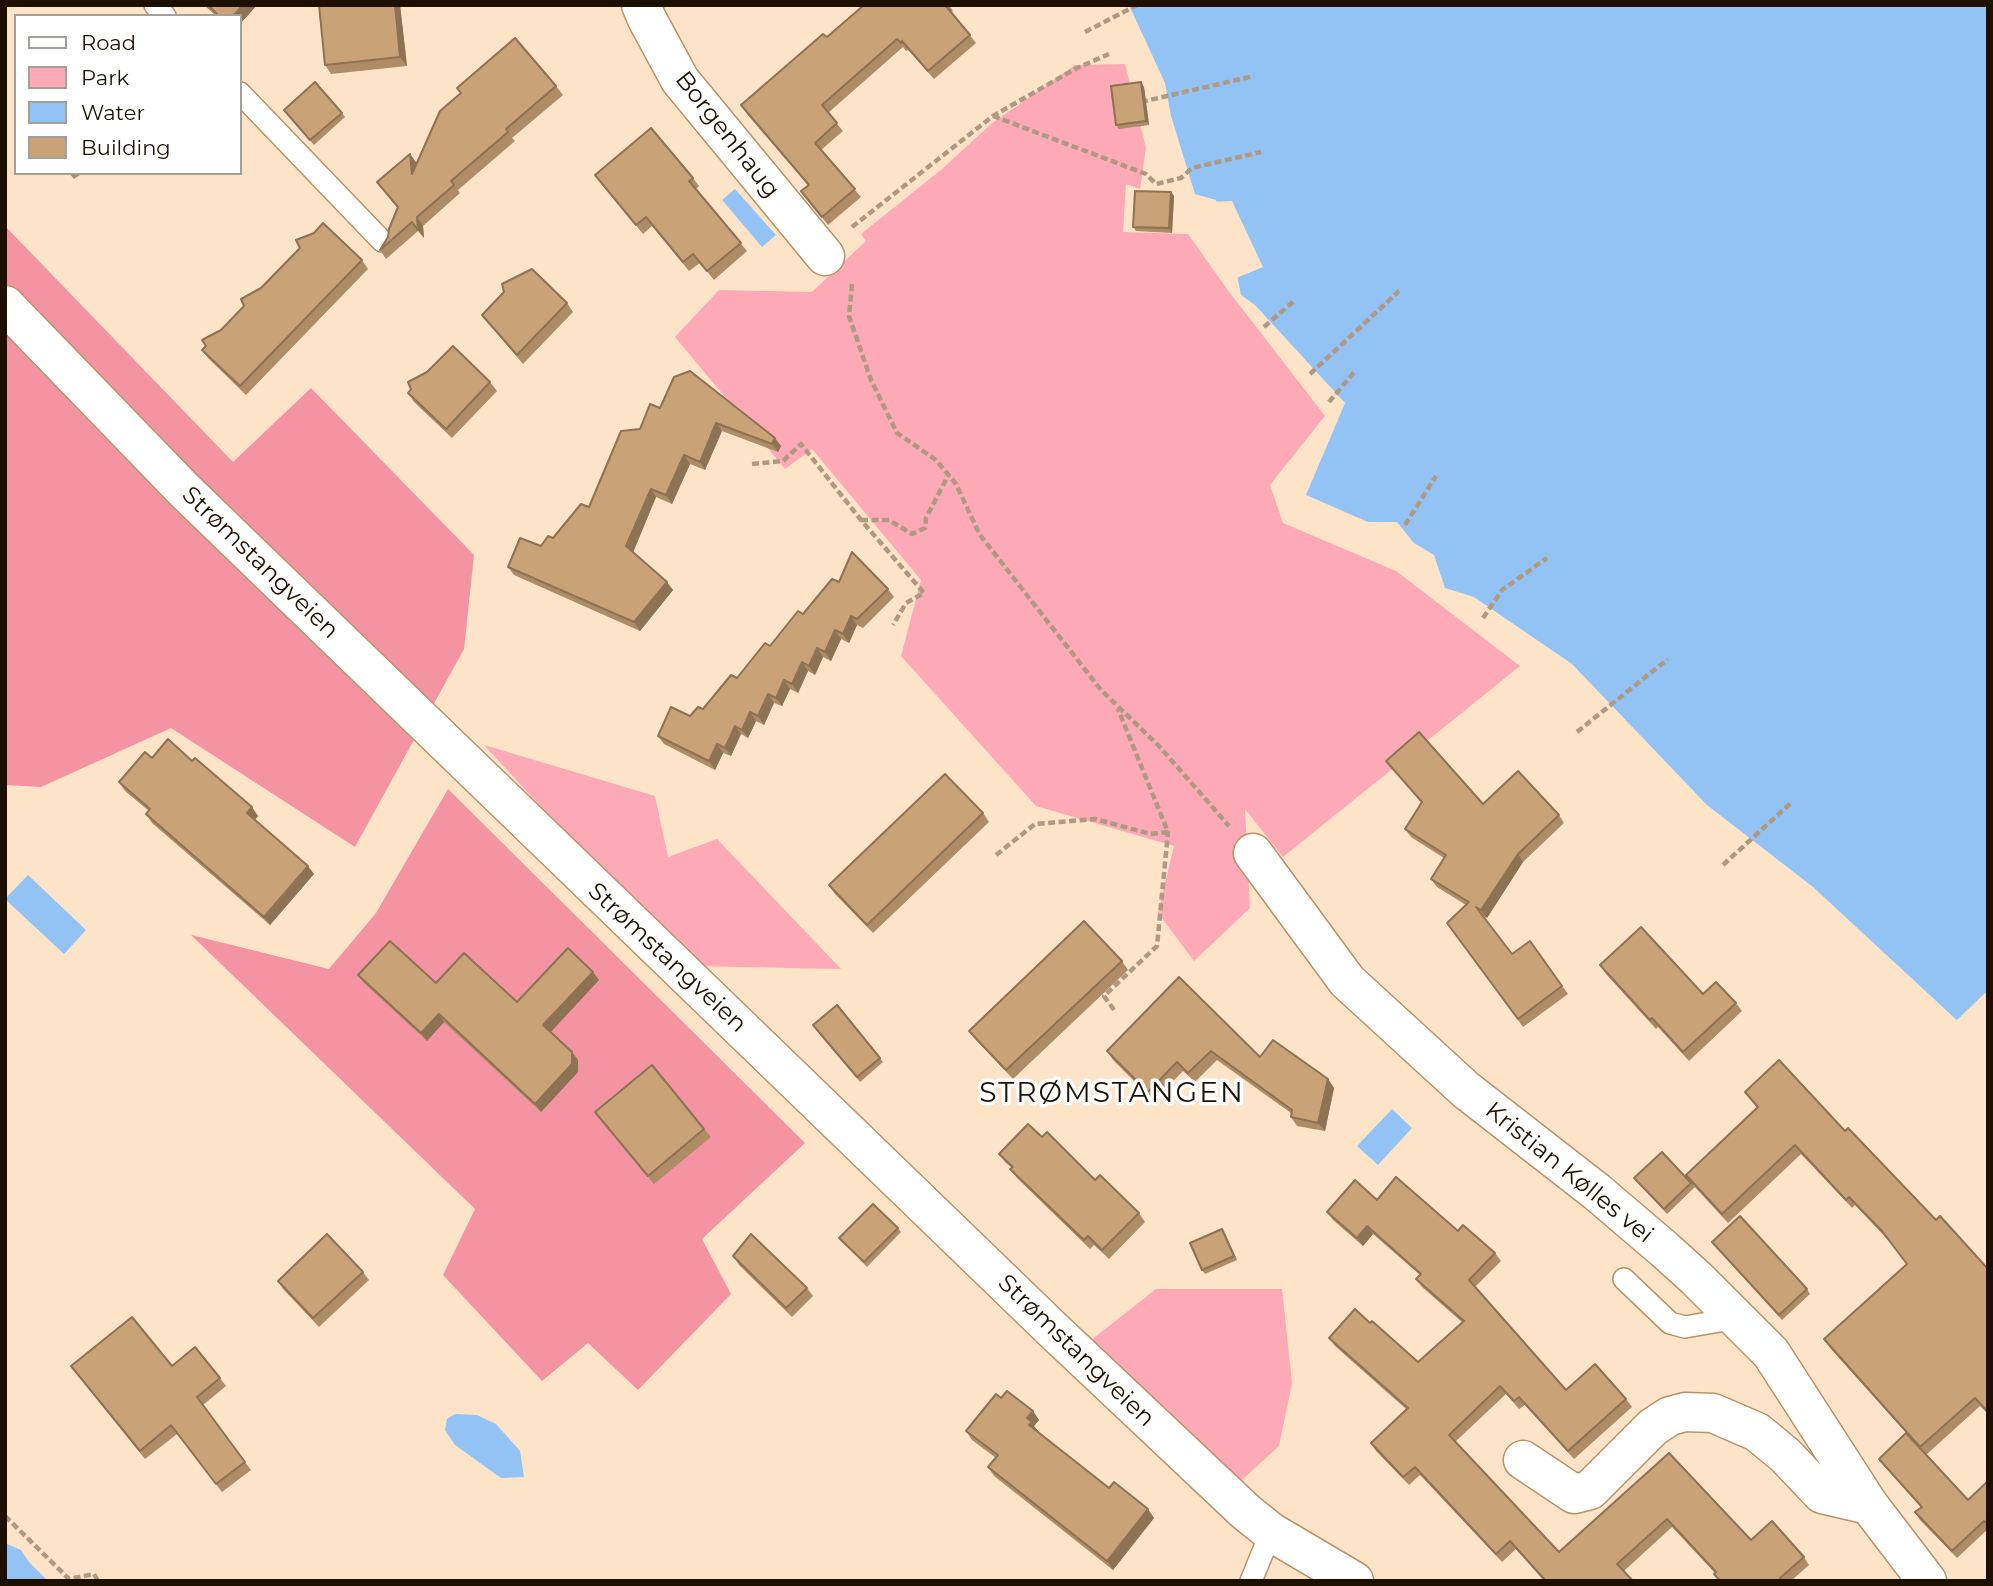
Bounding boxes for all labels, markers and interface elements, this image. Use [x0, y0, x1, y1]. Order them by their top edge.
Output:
legend [14, 14, 242, 175]
text: Road [81, 30, 136, 55]
text: Park [81, 65, 129, 90]
street label: Borgenhaug [669, 66, 785, 204]
text: Water [81, 100, 145, 125]
text: Building [81, 135, 171, 160]
street label: Strømstangveien [176, 481, 344, 645]
street label: Strømstangveien [582, 877, 752, 1039]
district label: STRØMSTANGEN [981, 1077, 1243, 1111]
street label: Kristian Kølles vei [1479, 1096, 1659, 1250]
street label: Strømstangveien [992, 1269, 1160, 1433]

